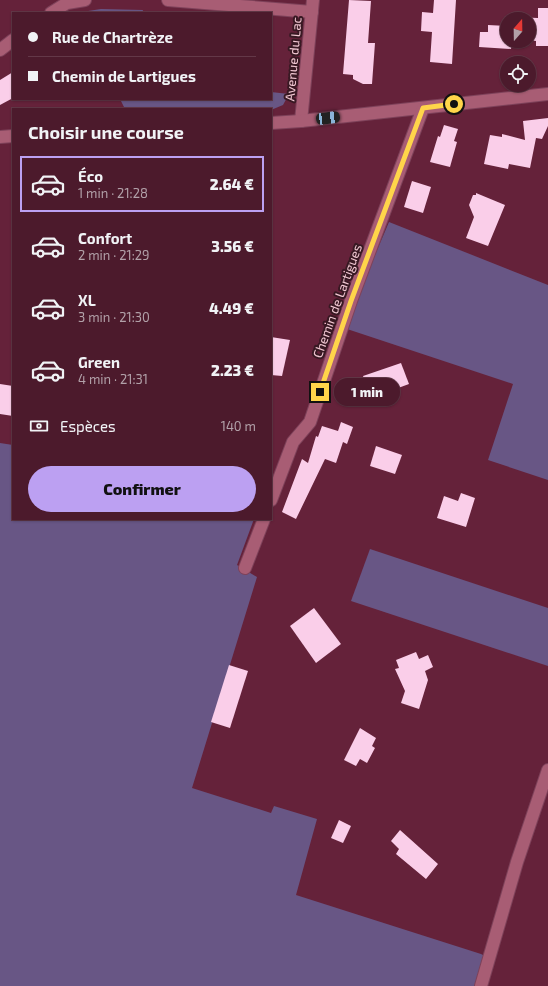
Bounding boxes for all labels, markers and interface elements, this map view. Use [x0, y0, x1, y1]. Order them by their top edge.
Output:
north arrow [500, 12, 536, 48]
map controls [500, 12, 536, 92]
street label: Avenue du Lac [281, 16, 305, 102]
text: Rue de Chartrèze [52, 28, 173, 46]
button: locate [500, 56, 536, 92]
text: Chemin de Lartigues [52, 67, 196, 85]
route start [445, 95, 463, 113]
car [315, 111, 341, 125]
text: Choisir une course [28, 121, 184, 143]
icon: car [30, 166, 66, 202]
text: Éco [78, 167, 103, 185]
text: 2.64 € [210, 175, 254, 193]
text: 1 min · 21:28 [78, 185, 148, 201]
icon: car [30, 228, 66, 264]
text: Confort [78, 229, 132, 247]
text: 3.56 € [211, 237, 254, 255]
street label: Chemin de Lartigues [309, 242, 365, 360]
text: 2 min · 21:29 [78, 247, 150, 263]
icon: car [30, 290, 66, 326]
text: XL [78, 291, 96, 309]
text: 4.49 € [209, 299, 254, 317]
text: 3 min · 21:30 [78, 309, 150, 325]
icon: car [30, 352, 66, 388]
text: Green [78, 353, 120, 371]
text: 2.23 € [211, 361, 254, 379]
text: 4 min · 21:31 [78, 371, 148, 387]
callout: 1 min [334, 378, 400, 406]
route end [311, 383, 329, 401]
text: 1 min [351, 384, 383, 400]
icon: cash [28, 415, 50, 437]
text: Espèces [60, 417, 116, 435]
text: 140 m [221, 418, 256, 434]
button: Confirmer [28, 466, 256, 512]

